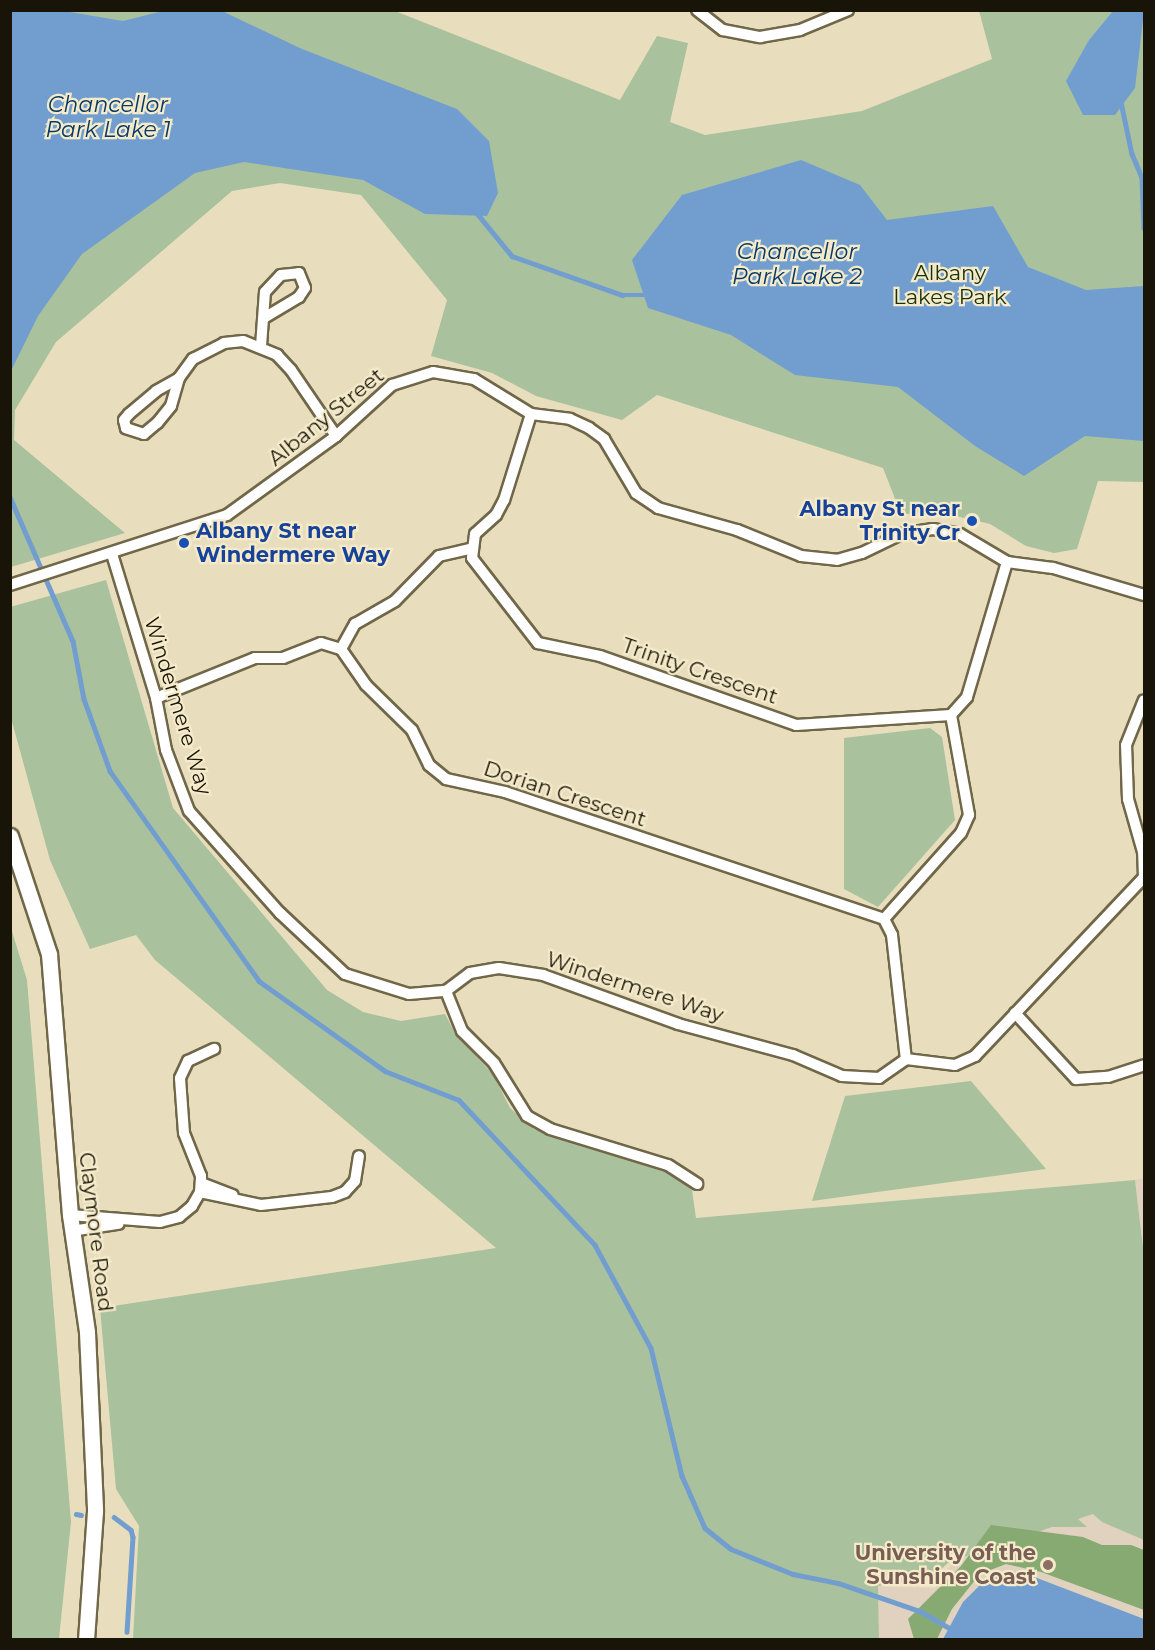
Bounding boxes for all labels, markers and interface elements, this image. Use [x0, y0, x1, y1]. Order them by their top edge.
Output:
water label: Chancellor Park Lake 1 [45, 91, 171, 142]
water label: Chancellor Park Lake 2 [732, 238, 862, 290]
park label: Albany Lakes Park [893, 260, 1007, 310]
street label: Albany Street [263, 363, 389, 471]
place label: Albany St near Trinity Cr [800, 496, 960, 546]
marker: Albany St near Trinity Cr [965, 514, 979, 528]
place label: Albany St near Windermere Way [196, 518, 390, 568]
marker: Albany St near Windermere Way [177, 536, 191, 550]
street label: Windermere Way [139, 614, 217, 798]
street label: Trinity Crescent [619, 633, 781, 709]
street label: Dorian Crescent [480, 756, 650, 832]
street label: Windermere Way [543, 946, 727, 1028]
street label: Claymore Road [74, 1151, 118, 1313]
place label: University of the Sunshine Coast [855, 1540, 1036, 1590]
marker: University of the Sunshine Coast [1041, 1558, 1055, 1572]

